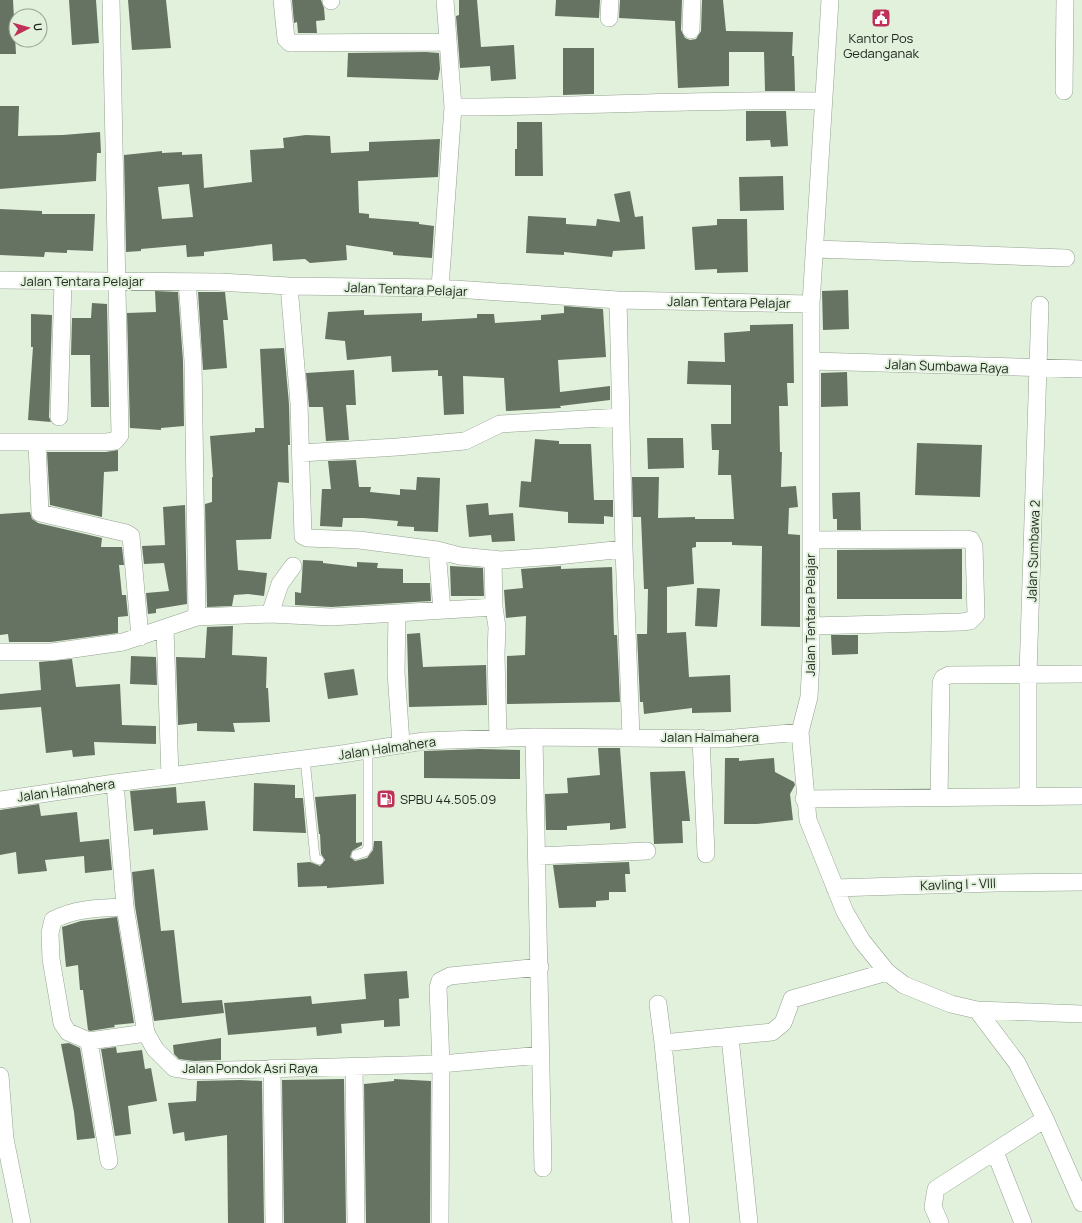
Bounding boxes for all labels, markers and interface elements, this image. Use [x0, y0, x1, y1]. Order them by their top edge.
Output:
public building icon: Kantor Pos Gedanganak [870, 7, 892, 29]
north arrow [8, 8, 48, 48]
text: U [31, 22, 46, 32]
place label: Kantor Pos Gedanganak [843, 29, 919, 62]
street label: Jalan Tentara Pelajar [20, 272, 144, 290]
street label: Jalan Tentara Pelajar [344, 278, 468, 300]
street label: Jalan Tentara Pelajar [667, 292, 791, 312]
street label: Jalan Sumbawa Raya [885, 355, 1009, 377]
street label: Jalan Sumbawa 2 [1022, 500, 1044, 602]
street label: Jalan Tentara Pelajar [801, 553, 819, 677]
street label: Jalan Halmahera [661, 728, 759, 746]
street label: Jalan Halmahera [337, 732, 437, 764]
street label: Jalan Halmahera [16, 774, 116, 806]
fuel station icon: SPBU 44.505.09 [375, 788, 397, 810]
place label: SPBU 44.505.09 [400, 790, 496, 808]
street label: Kavling I - VIII [920, 874, 996, 894]
street label: Jalan Pondok Asri Raya [182, 1059, 318, 1077]

